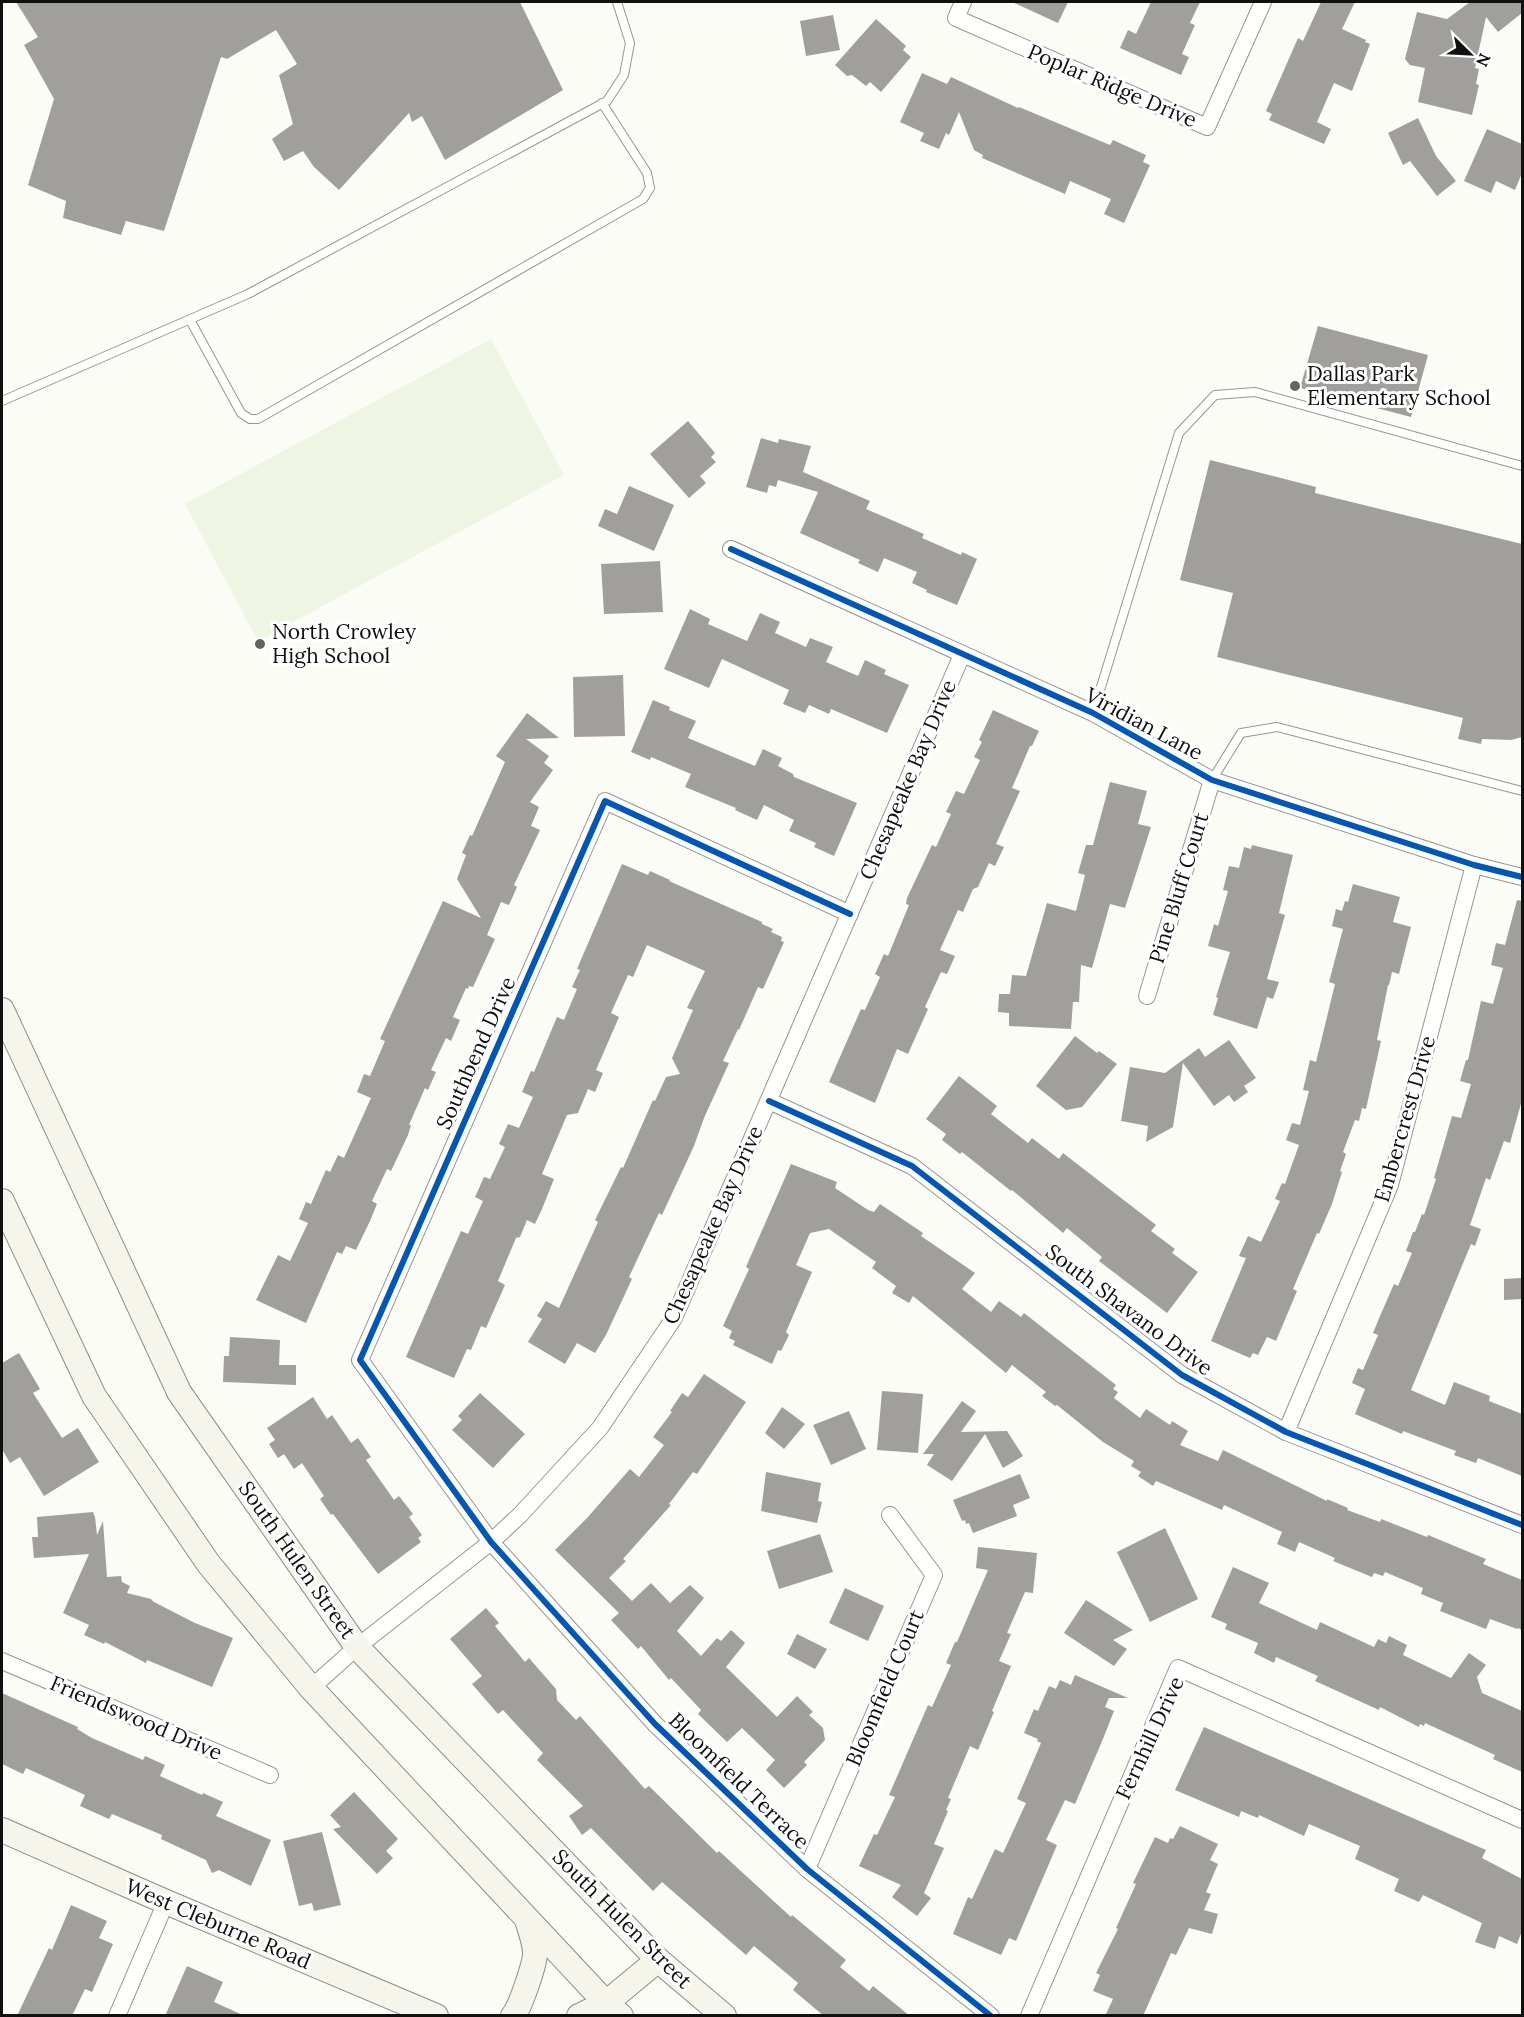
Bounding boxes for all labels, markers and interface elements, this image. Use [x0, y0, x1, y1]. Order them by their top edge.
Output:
north arrow [1440, 24, 1500, 84]
street label: Poplar Ridge Drive [1024, 38, 1201, 133]
text: N [1472, 50, 1495, 70]
place label: Dallas Park Elementary School [1307, 360, 1491, 411]
marker: Dallas Park Elementary School [1288, 379, 1302, 393]
place label: North Crowley High School [272, 618, 416, 669]
marker: North Crowley High School [253, 637, 267, 651]
street label: Chesapeake Bay Drive [853, 676, 962, 884]
street label: Viridian Lane [1080, 681, 1208, 766]
street label: Pine Bluff Court [1143, 808, 1215, 966]
street label: Southbend Drive [430, 972, 521, 1133]
street label: Embercrest Drive [1368, 1033, 1441, 1205]
street label: Chesapeake Bay Drive [657, 1121, 769, 1328]
street label: South Shavano Drive [1040, 1238, 1218, 1381]
street label: South Hulen Street [233, 1476, 362, 1645]
street label: Bloomfield Court [839, 1605, 930, 1770]
street label: Friendswood Drive [46, 1669, 226, 1766]
street label: Fernhill Drive [1109, 1672, 1190, 1803]
street label: Bloomfield Terrace [663, 1707, 815, 1855]
street label: South Hulen Street [547, 1843, 698, 1995]
street label: West Cleburne Road [121, 1872, 315, 1975]

